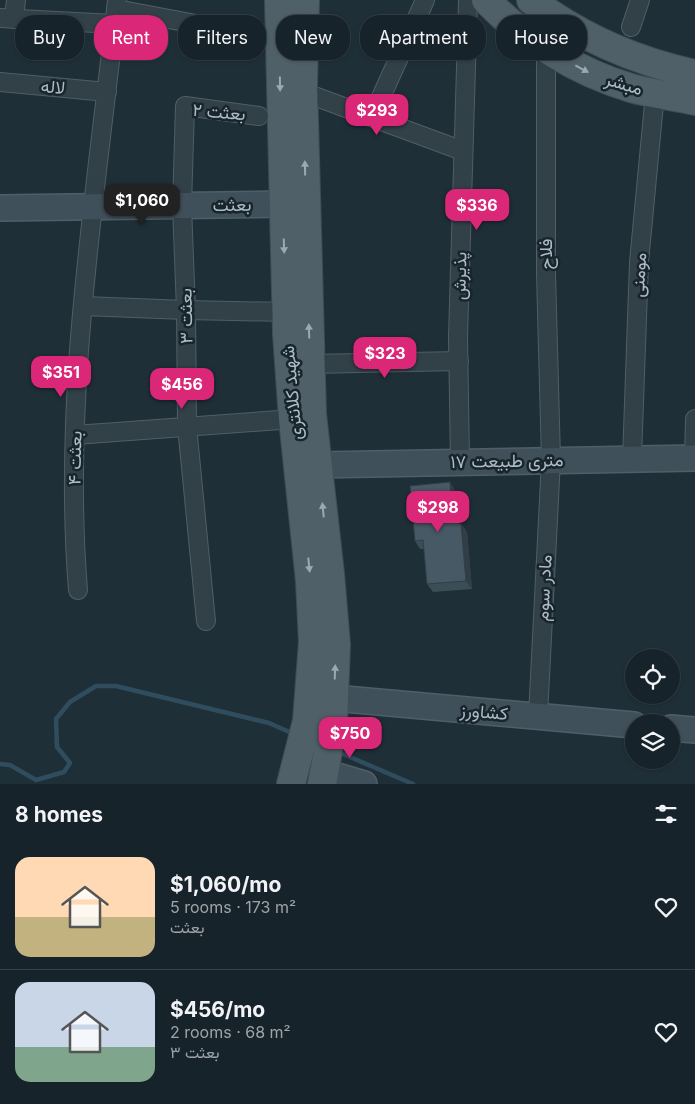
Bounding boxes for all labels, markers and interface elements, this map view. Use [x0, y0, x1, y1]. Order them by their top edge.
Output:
chip: Buy [15, 15, 84, 60]
chip: Rent [94, 15, 168, 60]
chip: Filters [178, 15, 266, 60]
chip: New [276, 15, 350, 60]
chip: Apartment [360, 15, 486, 60]
chip: House [496, 15, 587, 60]
one-way arrow [575, 64, 588, 73]
street label: مبشر [602, 68, 645, 100]
street label: لاله [40, 75, 66, 98]
one-way arrow [276, 76, 284, 92]
pin: $293 [347, 94, 407, 136]
street label: بعثت ۲ [192, 99, 246, 124]
text: $293 [356, 100, 398, 120]
one-way arrow [301, 160, 309, 176]
pin: $1,060 [101, 184, 183, 226]
pin: $336 [447, 188, 507, 231]
text: $1,060 [115, 190, 169, 210]
street label: بعثت [212, 194, 252, 215]
text: $336 [456, 195, 498, 215]
one-way arrow [281, 238, 289, 254]
street label: فلاح [535, 238, 558, 270]
street label: پذیرش [449, 252, 472, 300]
street label: مومنی [627, 252, 651, 298]
street label: بعثت ۳ [175, 288, 196, 344]
one-way arrow [305, 322, 313, 338]
pin: $323 [355, 336, 415, 379]
text: $323 [364, 343, 406, 363]
street label: شهید کلانتری [277, 345, 307, 441]
pin: $351 [31, 356, 91, 398]
text: $351 [42, 362, 80, 382]
pin: $456 [152, 368, 212, 410]
text: $456 [161, 374, 203, 394]
street label: بعثت ۴ [64, 431, 85, 485]
street label: ۱۷ متری طبیعت [450, 449, 564, 473]
pin: $298 [408, 490, 468, 533]
text: $298 [417, 497, 459, 517]
one-way arrow [319, 502, 327, 518]
street label: مادر سوم [531, 554, 558, 622]
one-way arrow [305, 557, 313, 573]
map controls [625, 649, 680, 769]
button: locate [625, 649, 680, 704]
one-way arrow [331, 663, 339, 679]
street label: کشاورز [458, 699, 509, 725]
button: layers [625, 714, 680, 769]
pin: $750 [320, 716, 380, 759]
text: $750 [330, 723, 370, 743]
icon: filters [652, 800, 680, 828]
text: 8 homes [15, 802, 103, 827]
text: $1,060/mo [170, 872, 281, 897]
icon: home [55, 877, 115, 937]
icon: heart [652, 893, 680, 921]
text: 5 rooms · 173 m² [170, 897, 296, 917]
text: بعثت [170, 917, 204, 937]
text: $456/mo [170, 997, 265, 1022]
icon: home [55, 1002, 115, 1062]
icon: heart [652, 1018, 680, 1046]
text: 2 rooms · 68 m² [170, 1022, 291, 1042]
text: بعثت ۳ [170, 1042, 220, 1062]

